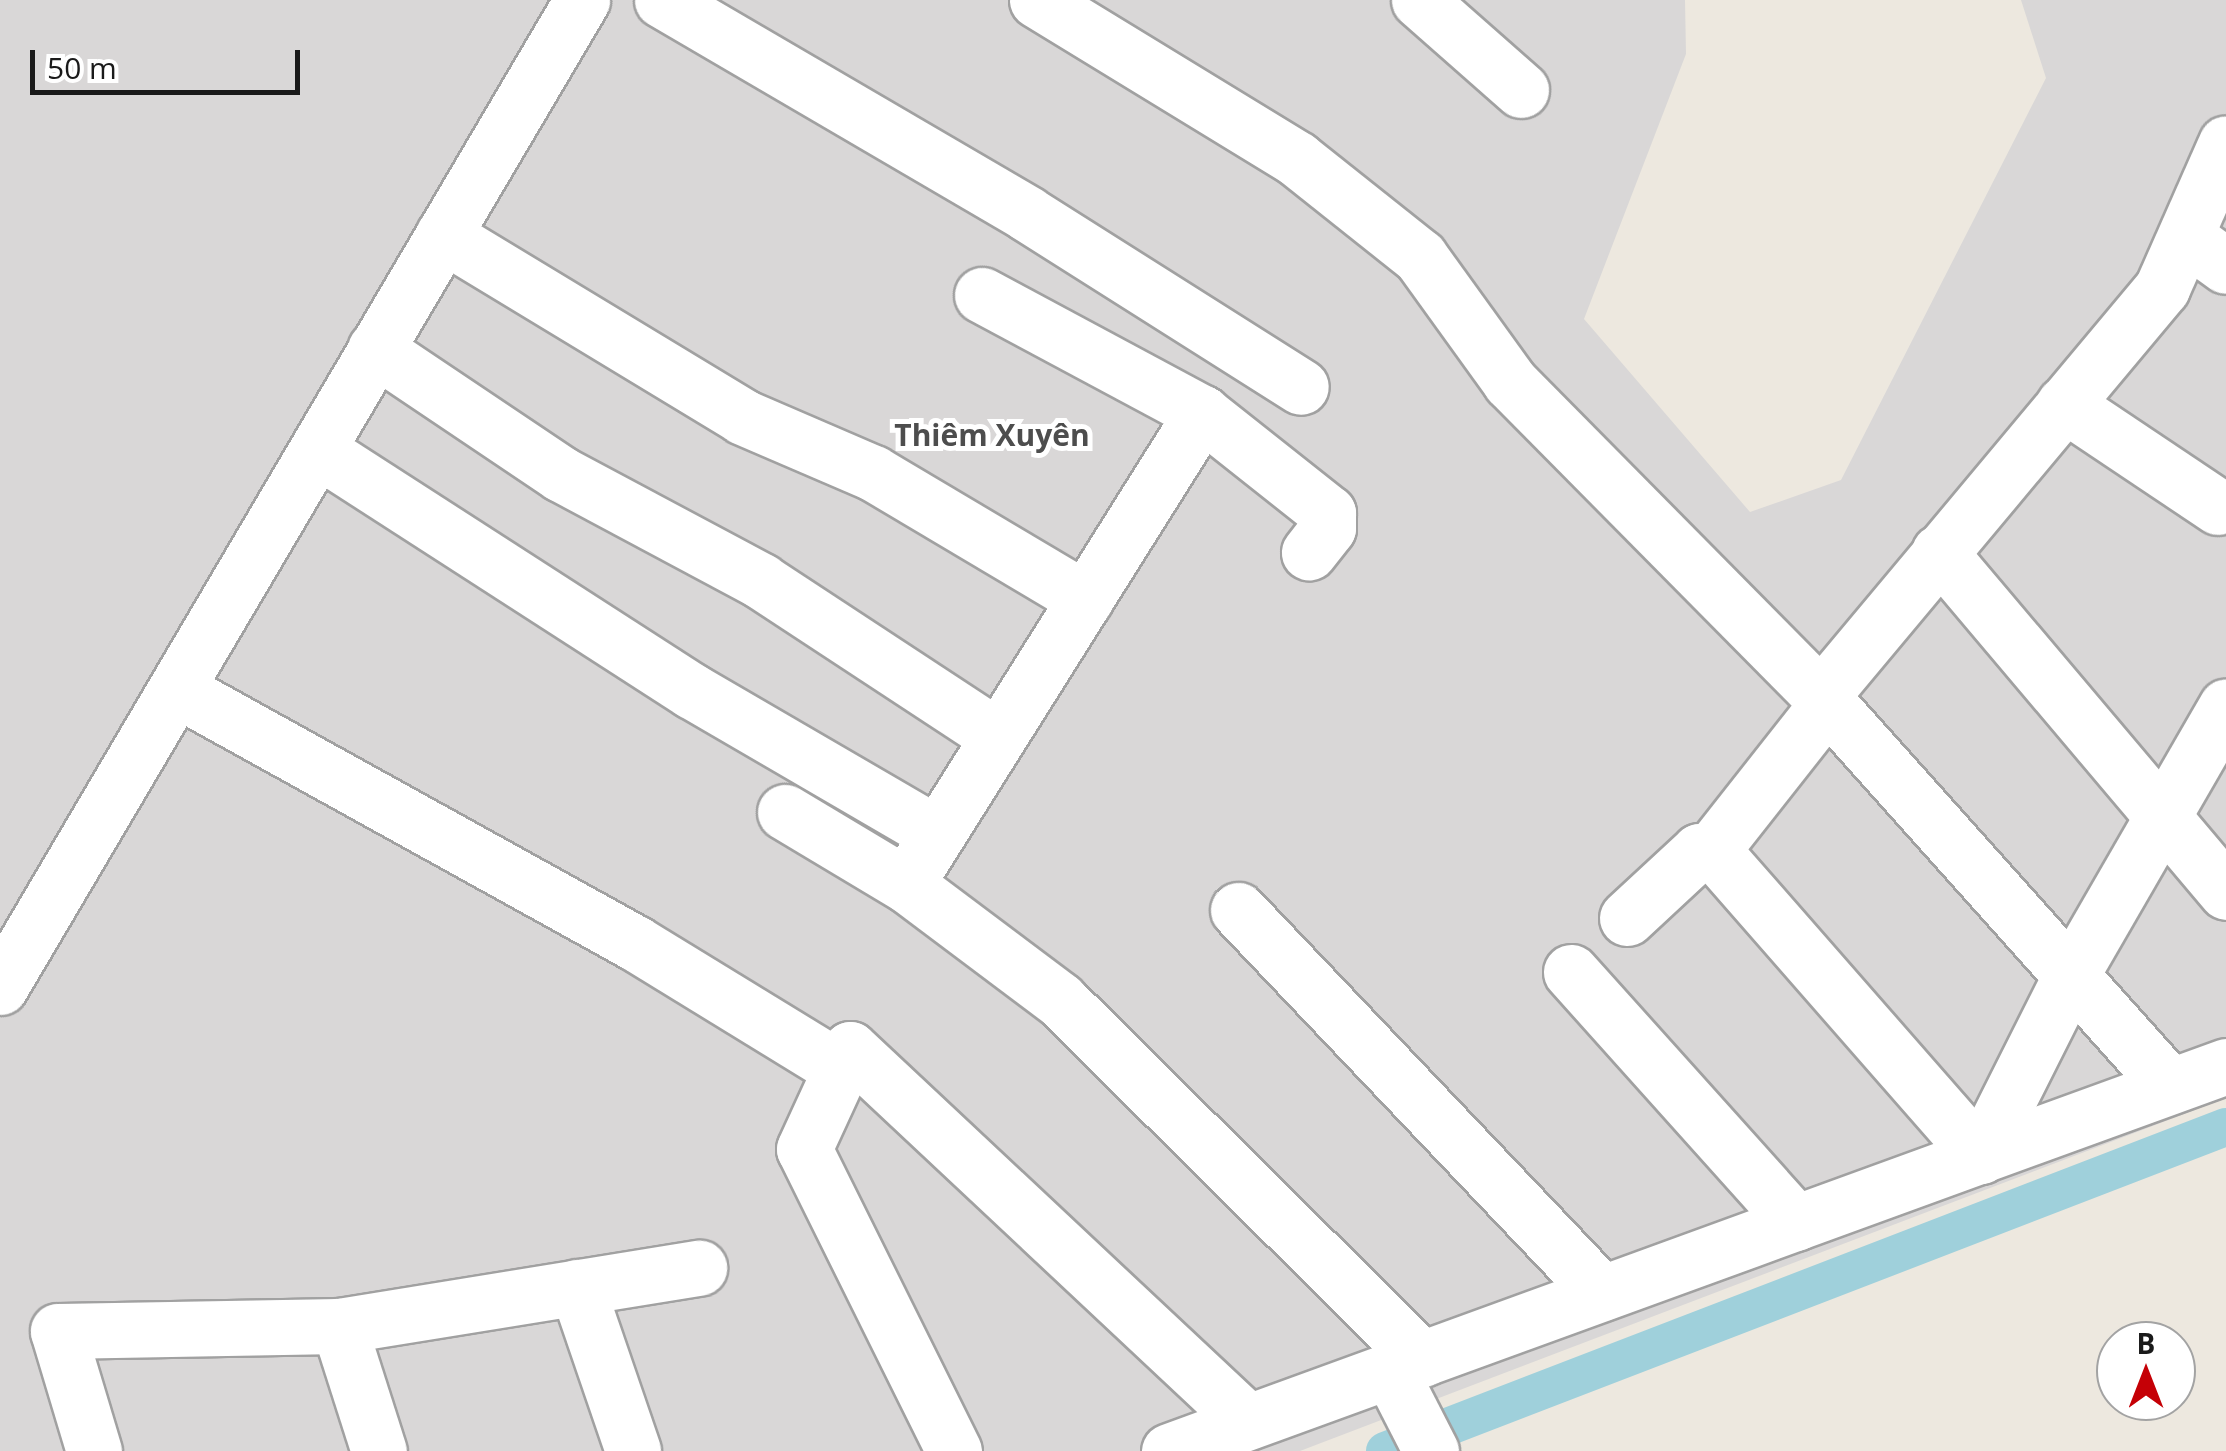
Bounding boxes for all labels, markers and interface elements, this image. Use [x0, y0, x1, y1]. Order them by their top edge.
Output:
scale bar [35, 30, 305, 92]
text: 50 m [47, 47, 117, 88]
district label: Thiêm Xuyên [894, 417, 1090, 453]
north arrow [2096, 1321, 2196, 1421]
text: B [2137, 1324, 2155, 1362]

